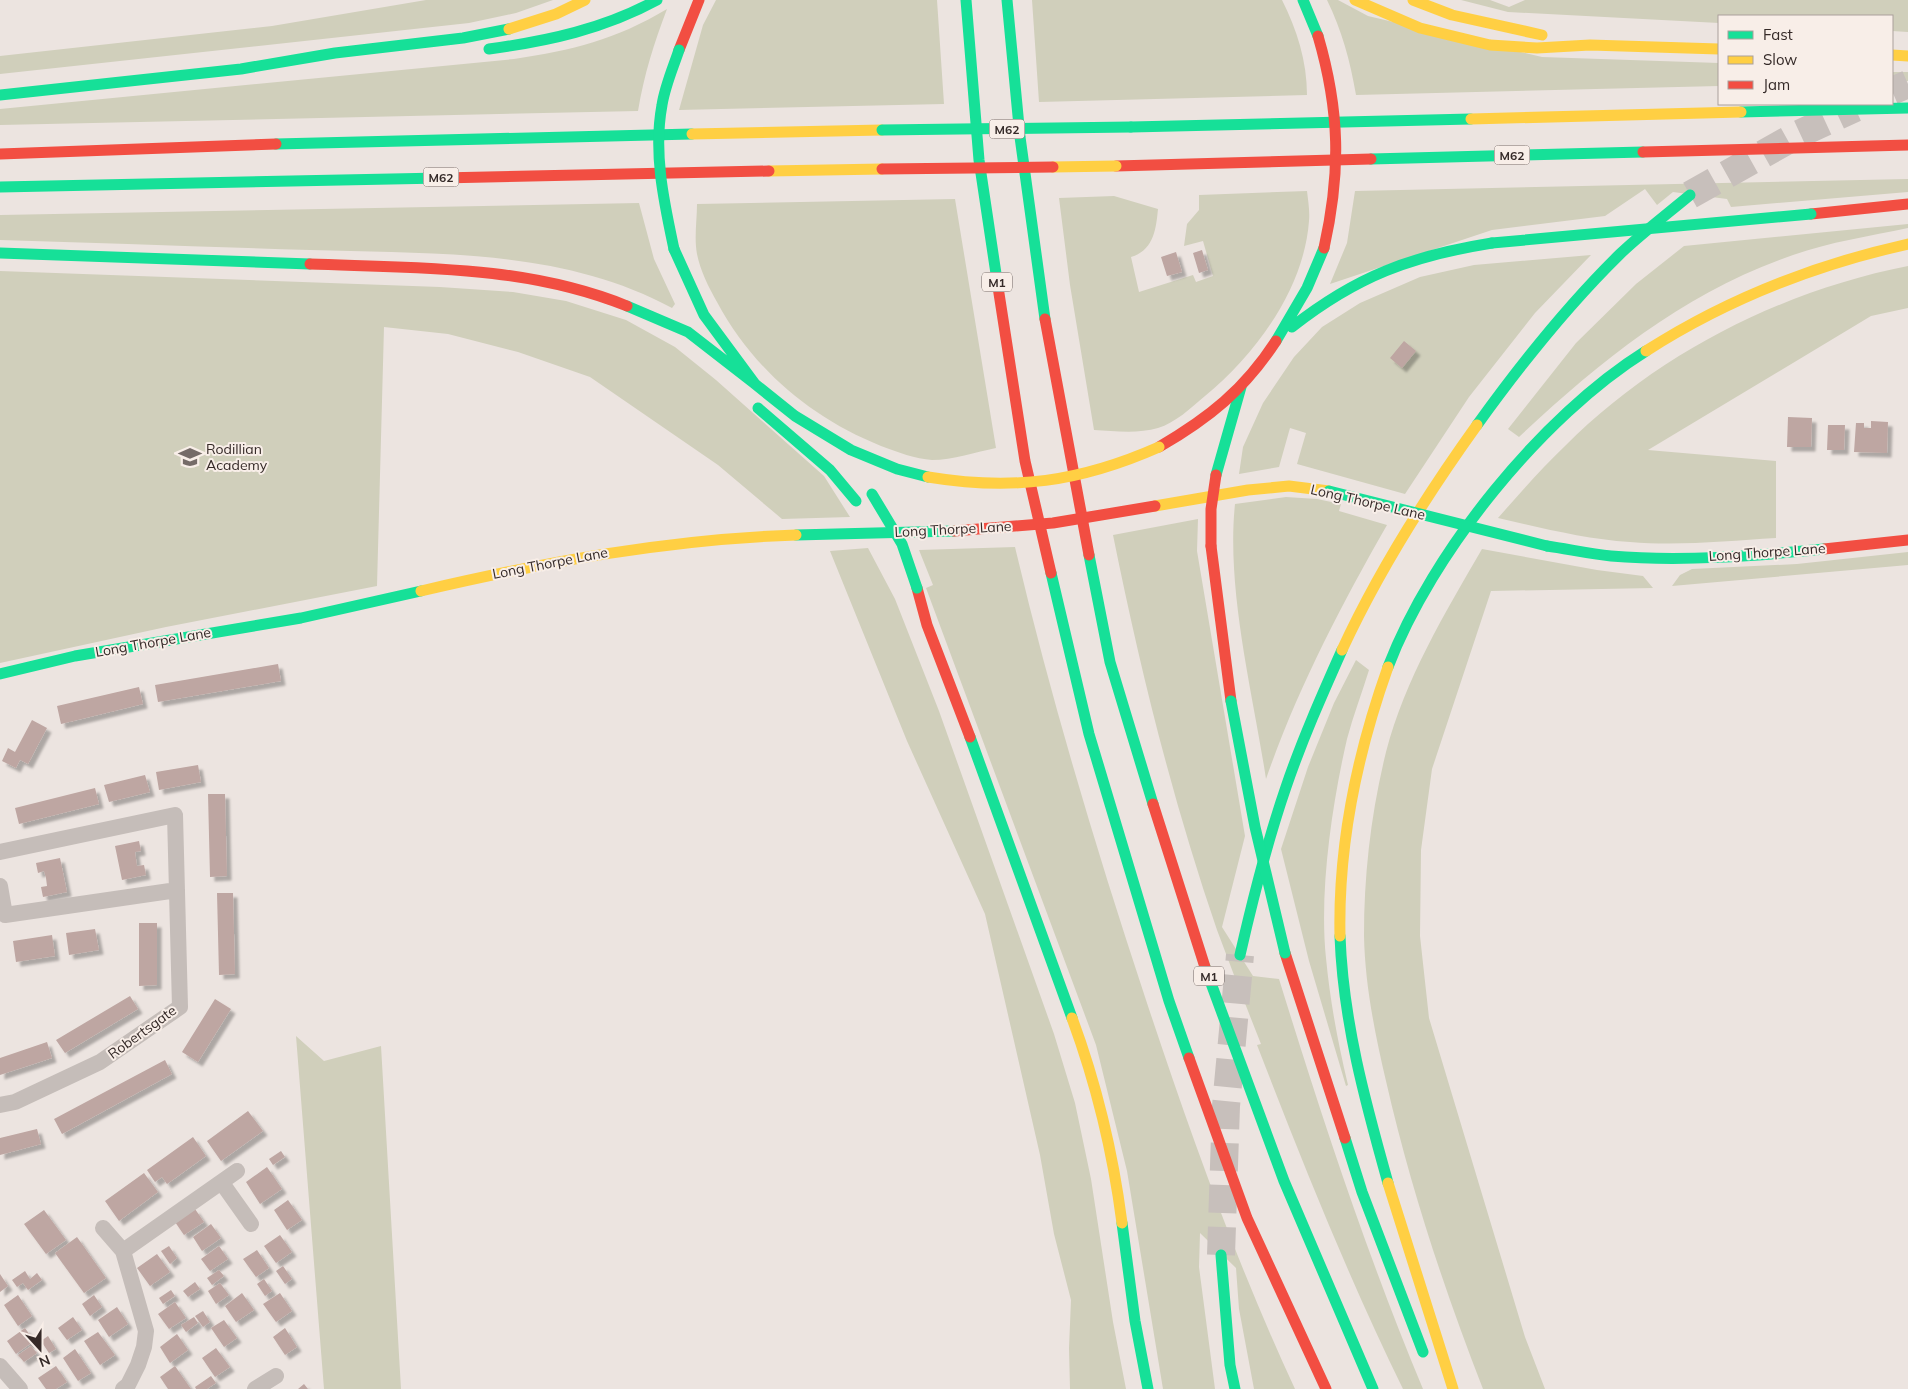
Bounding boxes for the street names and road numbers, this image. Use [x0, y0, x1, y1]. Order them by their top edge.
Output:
road number: M62 [990, 120, 1024, 138]
road number: M62 [1494, 146, 1530, 164]
road number: M62 [424, 168, 458, 186]
road number: M1 [982, 272, 1012, 292]
street label: Long Thorpe Lane [1309, 480, 1427, 524]
street label: Long Thorpe Lane [894, 517, 1012, 541]
street label: Long Thorpe Lane [1708, 539, 1826, 565]
street label: Long Thorpe Lane [491, 543, 609, 583]
street label: Long Thorpe Lane [94, 623, 212, 661]
road number: M1 [1194, 966, 1224, 986]
street label: Robertsgate [104, 1001, 180, 1063]

